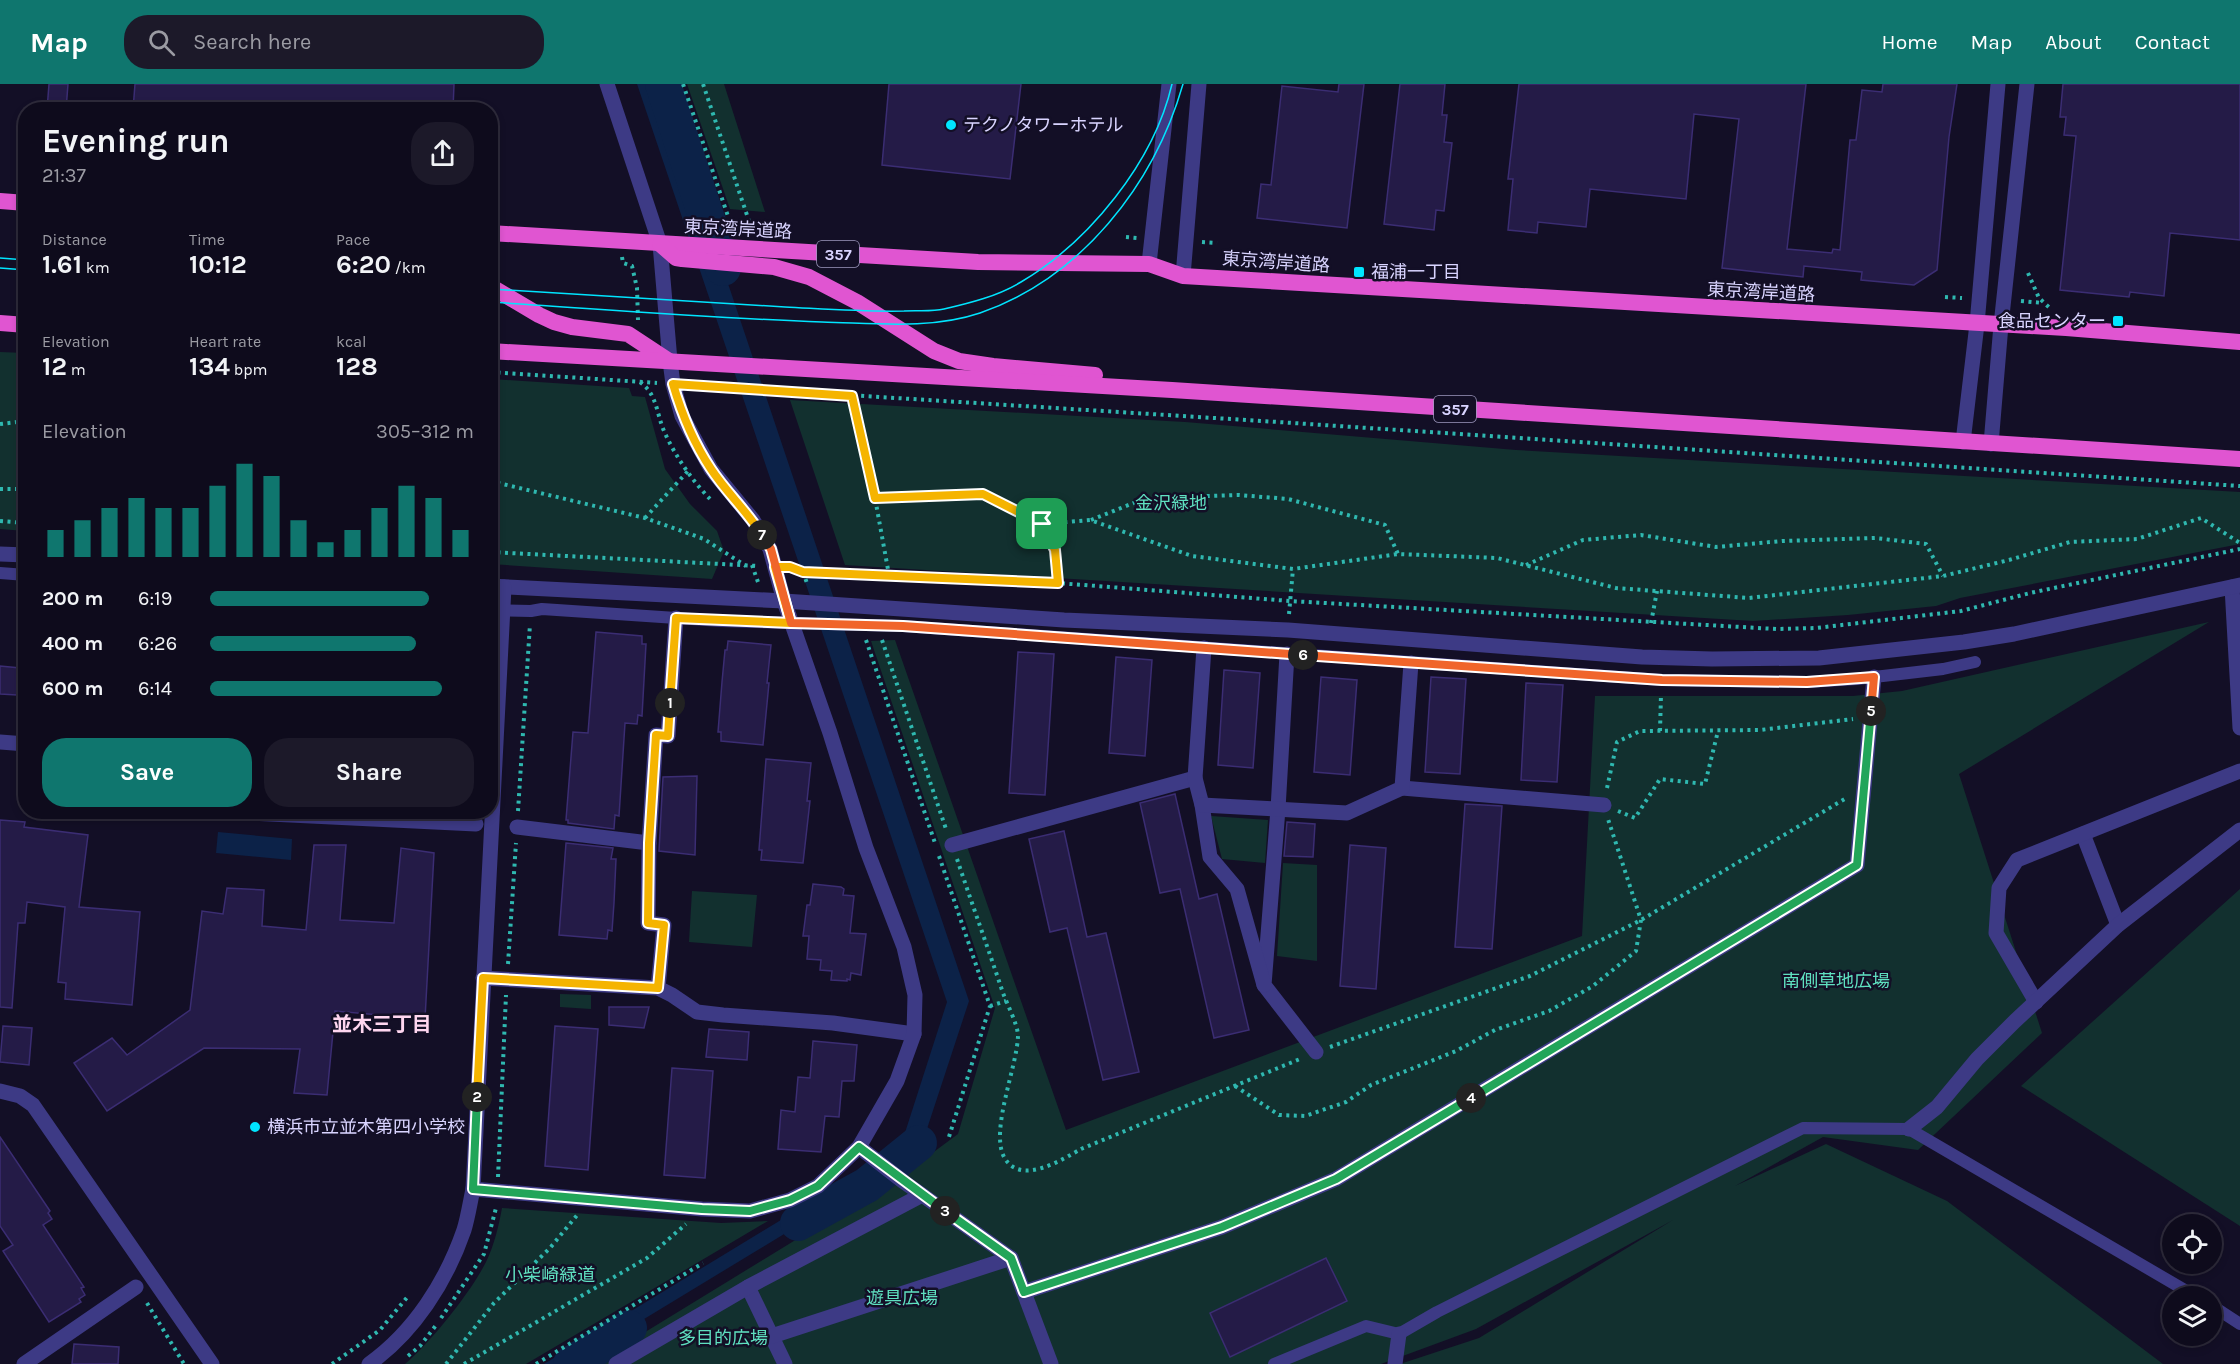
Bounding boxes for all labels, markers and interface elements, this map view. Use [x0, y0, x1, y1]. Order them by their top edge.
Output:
search box [124, 15, 544, 69]
text: Map [30, 26, 88, 59]
icon: search [145, 26, 178, 59]
text: Search here [193, 29, 311, 55]
text: Home [1882, 30, 1938, 54]
text: Map [1971, 30, 2012, 54]
text: About [2045, 30, 2102, 54]
text: Contact [2135, 30, 2210, 54]
place label: テクノタワーホテル [963, 114, 1124, 136]
marker: テクノタワーホテル [944, 118, 958, 132]
text: Evening run [42, 122, 230, 160]
button: share [411, 122, 474, 185]
text: 21:37 [42, 164, 86, 187]
street label: 東京湾岸道路 [683, 215, 793, 243]
text: Distance [42, 230, 107, 249]
text: Time [189, 230, 225, 249]
text: Pace [336, 230, 370, 249]
road number: 357 [817, 241, 859, 267]
street label: 東京湾岸道路 [1221, 247, 1331, 277]
text: 1.61 [42, 249, 82, 280]
text: 10:12 [189, 249, 247, 280]
text: 6:20 [336, 249, 391, 280]
text: km [82, 258, 110, 277]
text: /km [391, 258, 426, 277]
place label: 福浦一丁目 [1371, 261, 1461, 283]
marker: 福浦一丁目 [1352, 265, 1366, 279]
street label: 東京湾岸道路 [1706, 278, 1816, 306]
place label: 食品センター [1998, 310, 2106, 332]
marker: 食品センター [2111, 314, 2125, 328]
text: Elevation [42, 332, 110, 351]
text: Heart rate [189, 332, 261, 351]
text: kcal [336, 332, 367, 351]
text: 12 [42, 351, 67, 382]
text: 134 [189, 351, 230, 382]
text: 128 [336, 351, 378, 382]
text: m [67, 360, 86, 379]
text: bpm [230, 360, 268, 379]
road number: 357 [1434, 396, 1476, 422]
text: Elevation [42, 420, 127, 443]
text: 305–312 m [376, 420, 474, 443]
park label: 金沢緑地 [1135, 492, 1207, 514]
pin [1016, 498, 1067, 549]
icon: arrive [1025, 507, 1058, 540]
pin: 7 [747, 520, 777, 550]
text: 7 [758, 525, 766, 544]
text: 200 m [42, 587, 103, 610]
text: 6:19 [138, 587, 172, 610]
text: 400 m [42, 632, 103, 655]
text: 6:26 [138, 632, 177, 655]
pin: 6 [1288, 640, 1318, 670]
text: 6 [1298, 645, 1308, 664]
text: 600 m [42, 677, 103, 700]
text: 6:14 [138, 677, 172, 700]
pin: 1 [655, 688, 685, 718]
text: 1 [667, 693, 673, 712]
pin: 5 [1856, 696, 1886, 726]
text: 5 [1866, 701, 1876, 720]
button: Save [42, 738, 252, 807]
button: Share [264, 738, 474, 807]
park label: 南側草地広場 [1782, 970, 1890, 992]
district label: 並木三丁目 [332, 1013, 432, 1036]
pin: 2 [462, 1082, 492, 1112]
pin: 4 [1456, 1083, 1486, 1113]
text: 2 [472, 1087, 482, 1106]
text: 4 [1466, 1088, 1476, 1107]
place label: 横浜市立並木第四小学校 [267, 1116, 465, 1138]
marker: 横浜市立並木第四小学校 [248, 1120, 262, 1134]
pin: 3 [930, 1196, 960, 1226]
text: 3 [940, 1201, 950, 1220]
map controls [2162, 1214, 2222, 1346]
button: locate [2162, 1214, 2222, 1274]
park label: 小柴崎緑道 [505, 1264, 595, 1286]
button: layers [2162, 1286, 2222, 1346]
park label: 遊具広場 [866, 1287, 938, 1309]
park label: 多目的広場 [678, 1327, 768, 1349]

